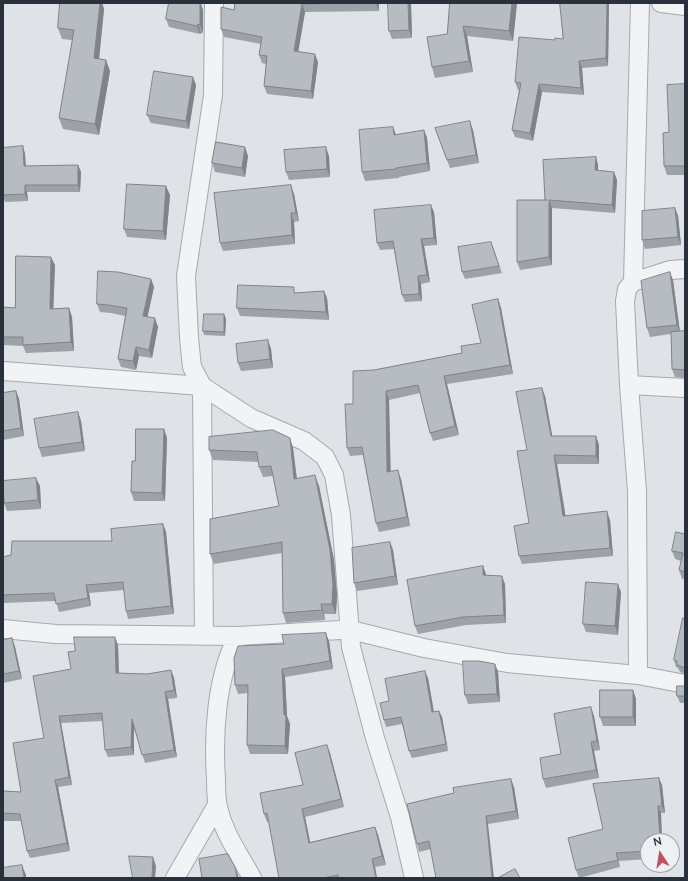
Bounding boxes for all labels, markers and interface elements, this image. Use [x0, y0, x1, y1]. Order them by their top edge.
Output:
north arrow [640, 833, 680, 873]
text: N [652, 834, 663, 850]

